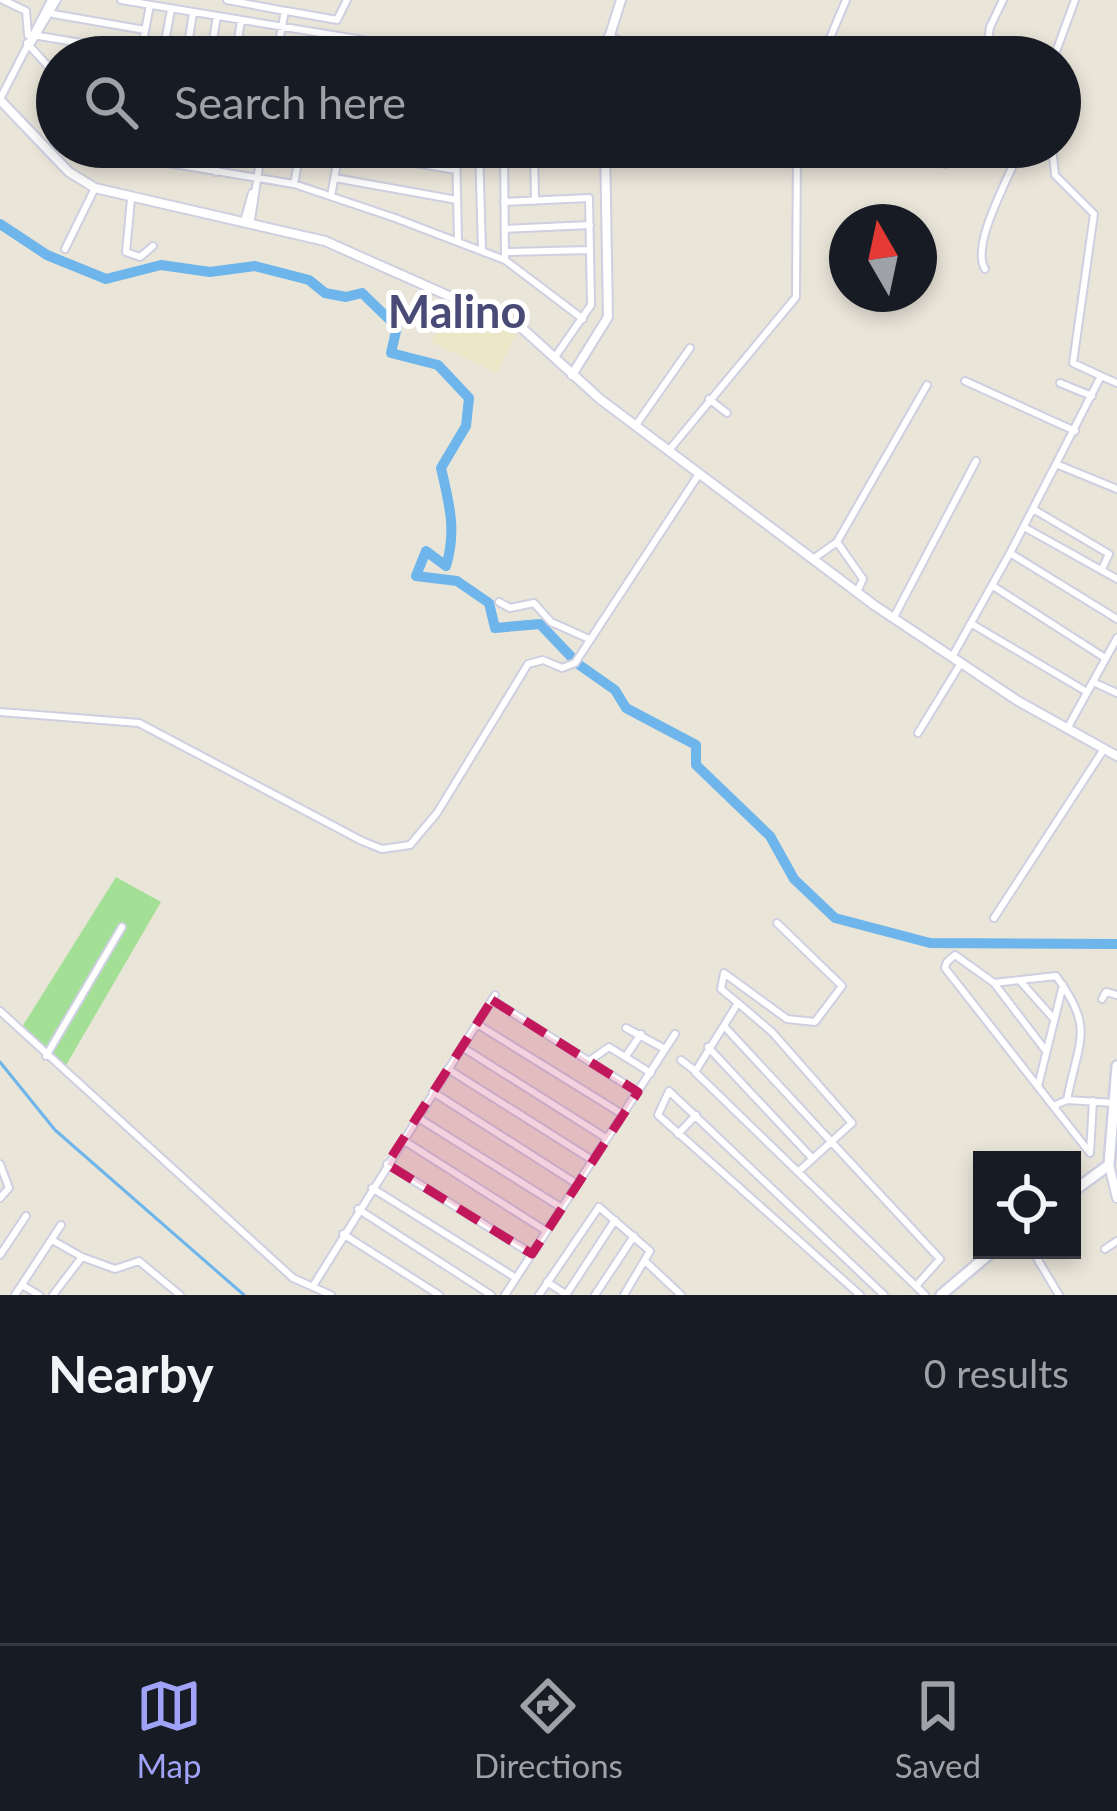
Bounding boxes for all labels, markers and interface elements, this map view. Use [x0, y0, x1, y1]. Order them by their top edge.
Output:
search box [36, 36, 1081, 168]
icon: search [78, 69, 144, 135]
text: Search here [174, 75, 406, 129]
north arrow [829, 204, 937, 312]
district label: Malino [388, 284, 526, 338]
map controls [973, 1151, 1081, 1259]
button: locate [973, 1151, 1081, 1259]
text: Nearby [48, 1343, 214, 1404]
text: 0 results [924, 1350, 1069, 1396]
tab: Map [136, 1673, 202, 1785]
tab: Directions [474, 1673, 623, 1785]
tab: Saved [895, 1673, 981, 1785]

